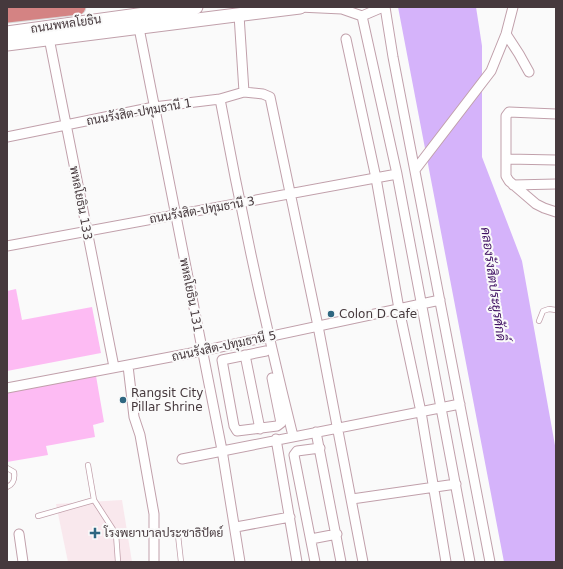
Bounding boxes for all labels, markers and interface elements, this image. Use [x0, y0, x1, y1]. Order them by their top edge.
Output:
street label: ถนนพหลโยธิน [30, 11, 103, 36]
street label: ถนนรังสิต-ปทุมธานี 1 [85, 95, 193, 130]
street label: พหลโยธิน 133 [67, 164, 96, 241]
street label: ถนนรังสิต-ปทุมธานี 3 [148, 193, 256, 228]
water label: คลองรังสิตประยูรศักดิ์ [476, 225, 515, 345]
street label: พหลโยธิน 131 [177, 256, 206, 333]
place label: Colon D Cafe [339, 307, 417, 321]
marker: Colon D Cafe [326, 309, 336, 319]
street label: ถนนรังสิต-ปทุมธานี 5 [170, 327, 278, 366]
place label: Rangsit City Pillar Shrine [131, 386, 203, 414]
marker: Rangsit City Pillar Shrine [118, 395, 128, 405]
place label: โรงพยาบาลประชาธิปัตย์ [103, 525, 223, 540]
marker: โรงพยาบาลประชาธิปัตย์ [89, 527, 101, 539]

